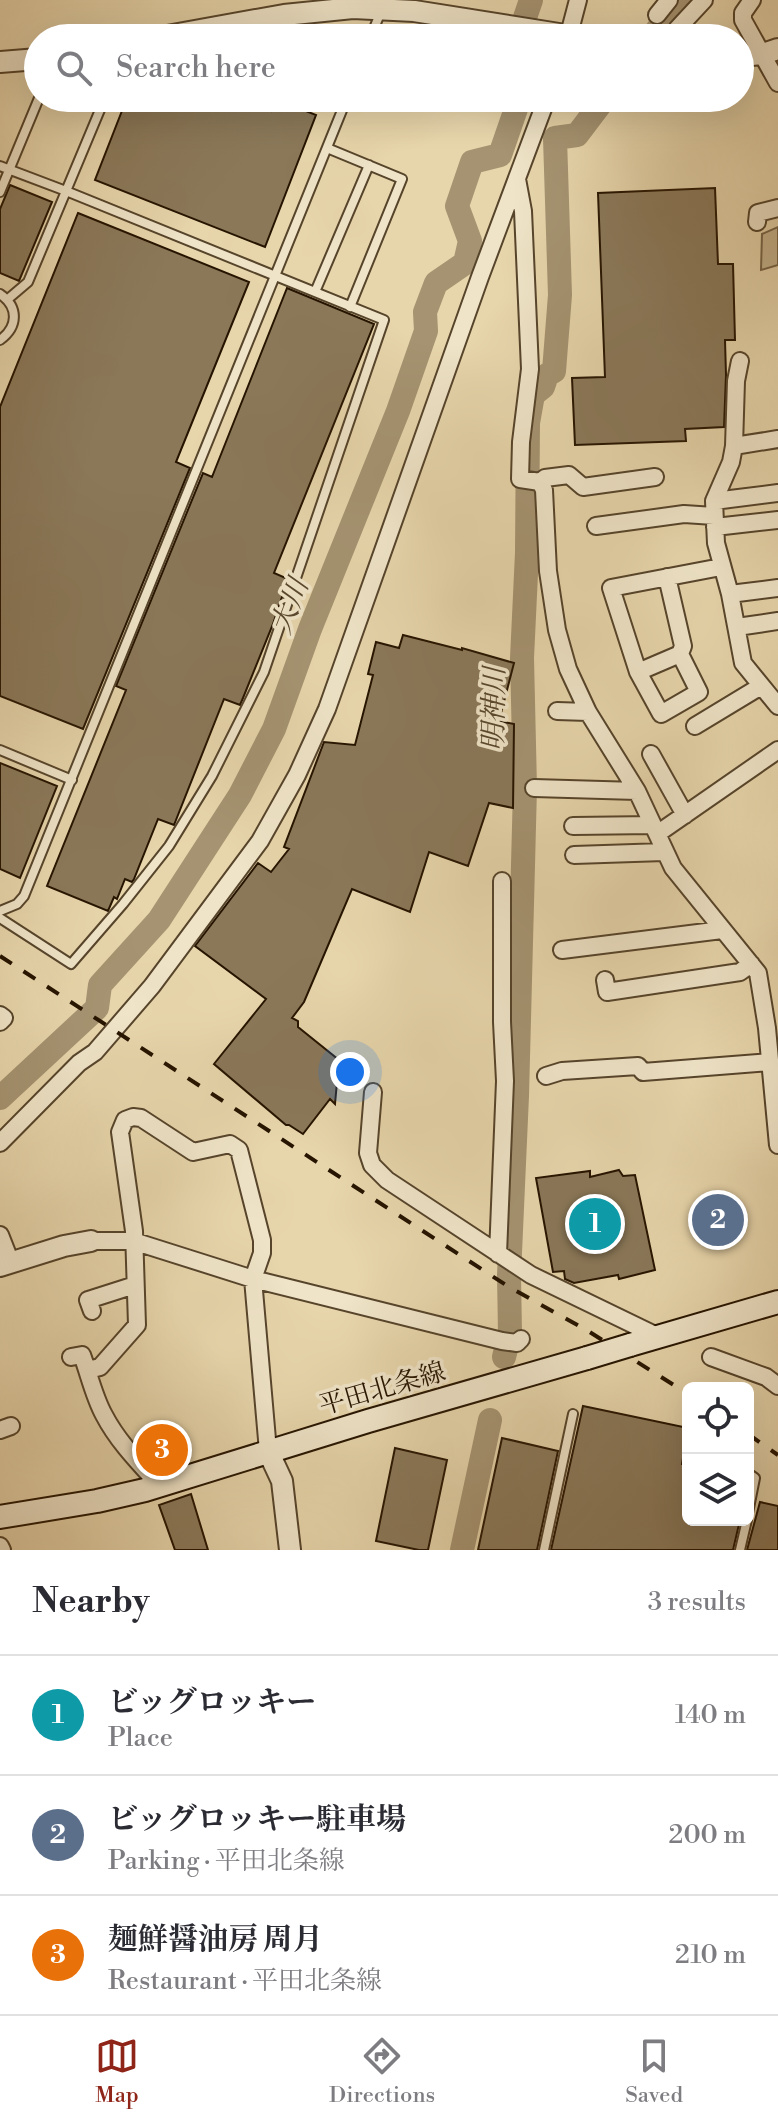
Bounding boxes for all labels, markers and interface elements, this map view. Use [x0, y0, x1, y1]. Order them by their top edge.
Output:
search box [24, 24, 754, 112]
icon: search [52, 46, 96, 90]
text: Search here [116, 49, 276, 87]
water label: 大川 [264, 571, 318, 639]
water label: 明神川 [476, 664, 513, 751]
your location [330, 1052, 370, 1092]
pin: 2 [692, 1190, 744, 1250]
pin: 1 [569, 1194, 621, 1254]
street label: 平田北条線 [315, 1356, 449, 1422]
map controls [682, 1382, 754, 1526]
button: locate [682, 1382, 754, 1454]
pin: 3 [136, 1420, 188, 1480]
button: layers [682, 1454, 754, 1526]
text: Nearby [32, 1581, 150, 1623]
text: 3 results [648, 1586, 746, 1618]
text: ビッグロッキー [108, 1684, 316, 1722]
text: 1 [52, 1699, 64, 1731]
text: 140 m [675, 1699, 746, 1731]
text: Place [108, 1722, 173, 1754]
text: ビッグロッキー駐車場 [108, 1801, 406, 1839]
text: 2 [50, 1819, 66, 1851]
text: 200 m [669, 1819, 746, 1851]
text: Parking · 平田北条線 [108, 1845, 345, 1877]
text: 麺鮮醤油房 周月 [108, 1921, 323, 1959]
text: 3 [50, 1939, 66, 1971]
text: 210 m [675, 1939, 746, 1971]
text: Restaurant · 平田北条線 [108, 1965, 382, 1997]
tab: Map [95, 2034, 139, 2109]
tab: Directions [329, 2034, 435, 2109]
tab: Saved [625, 2034, 683, 2109]

